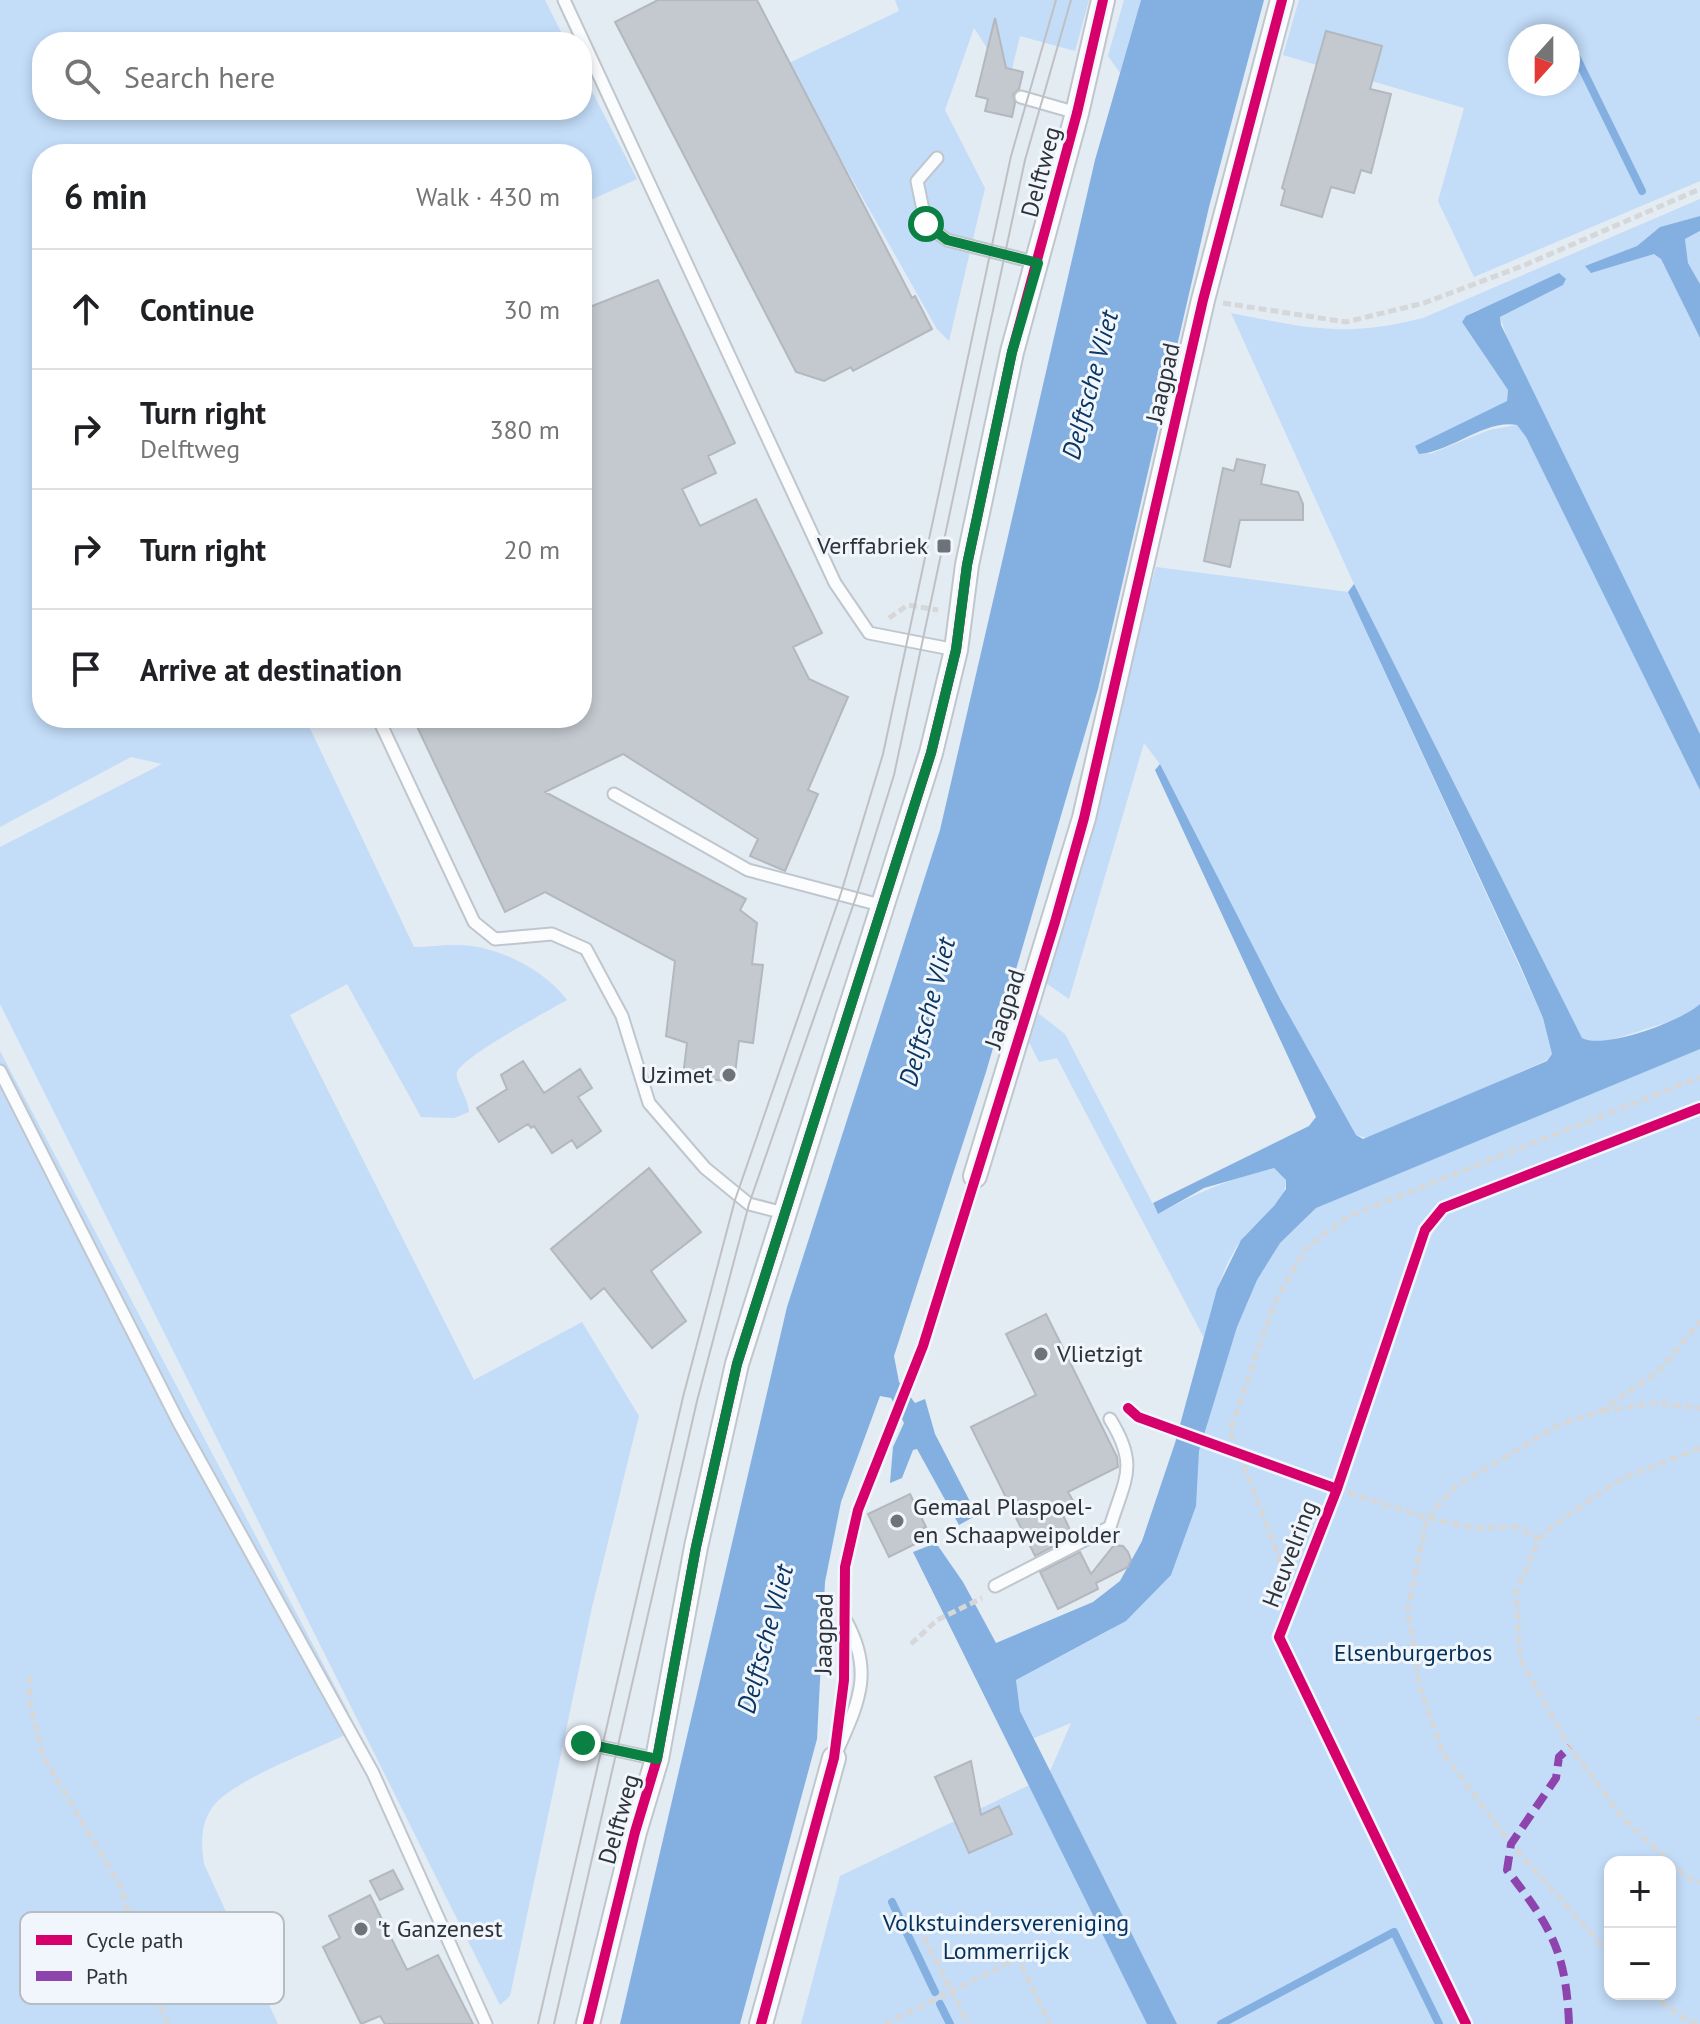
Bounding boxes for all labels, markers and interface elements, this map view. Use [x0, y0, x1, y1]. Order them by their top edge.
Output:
north arrow [1508, 24, 1580, 96]
search box [32, 32, 592, 120]
icon: search [60, 54, 104, 98]
text: Search here [124, 57, 275, 96]
street label: Delftweg [1014, 123, 1067, 221]
text: 6 min [64, 174, 147, 218]
text: Walk · 430 m [416, 180, 560, 213]
route start [908, 206, 944, 242]
icon: ahead [64, 287, 108, 331]
text: Continue [140, 290, 254, 329]
text: 30 m [504, 293, 560, 326]
water label: Delftsche Vliet [1054, 305, 1126, 463]
street label: Jaagpad [1138, 340, 1187, 427]
text: Turn right [140, 393, 266, 432]
icon: right [64, 407, 108, 451]
text: 380 m [489, 413, 560, 446]
text: Delftweg [140, 432, 240, 465]
icon: right [64, 527, 108, 571]
text: Turn right [140, 530, 266, 569]
place label: Verffabriek [816, 530, 928, 561]
text: 20 m [504, 533, 560, 566]
marker: Verffabriek [935, 537, 953, 555]
icon: arrive [64, 647, 108, 691]
text: Arrive at destination [140, 650, 402, 689]
water label: Delftsche Vliet [891, 932, 963, 1090]
street label: Jaagpad [977, 965, 1032, 1053]
place label: Uzimet [640, 1059, 713, 1090]
marker: Uzimet [720, 1066, 738, 1084]
place label: Vlietzigt [1056, 1338, 1143, 1369]
marker: Vlietzigt [1032, 1345, 1050, 1363]
place label: Gemaal Plaspoel- en Schaapweipolder [913, 1491, 1120, 1550]
street label: Heuvelring [1255, 1496, 1324, 1612]
marker: Gemaal Plaspoel- en Schaapweipolder [888, 1512, 906, 1530]
water label: Delftsche Vliet [729, 1559, 801, 1717]
street label: Jaagpad [807, 1593, 840, 1676]
park label: Elsenburgerbos [1334, 1637, 1492, 1668]
route end [565, 1725, 601, 1761]
street label: Delftweg [591, 1770, 646, 1868]
map controls [1604, 1856, 1676, 2000]
button: + [1604, 1856, 1676, 1928]
park label: Volkstuindersvereniging Lommerrijck [882, 1907, 1129, 1966]
legend [20, 1912, 284, 2004]
place label: 't Ganzenest [377, 1913, 503, 1944]
marker: 't Ganzenest [352, 1920, 370, 1938]
text: Cycle path [86, 1926, 183, 1954]
button: − [1604, 1928, 1676, 2000]
text: Path [86, 1962, 128, 1990]

